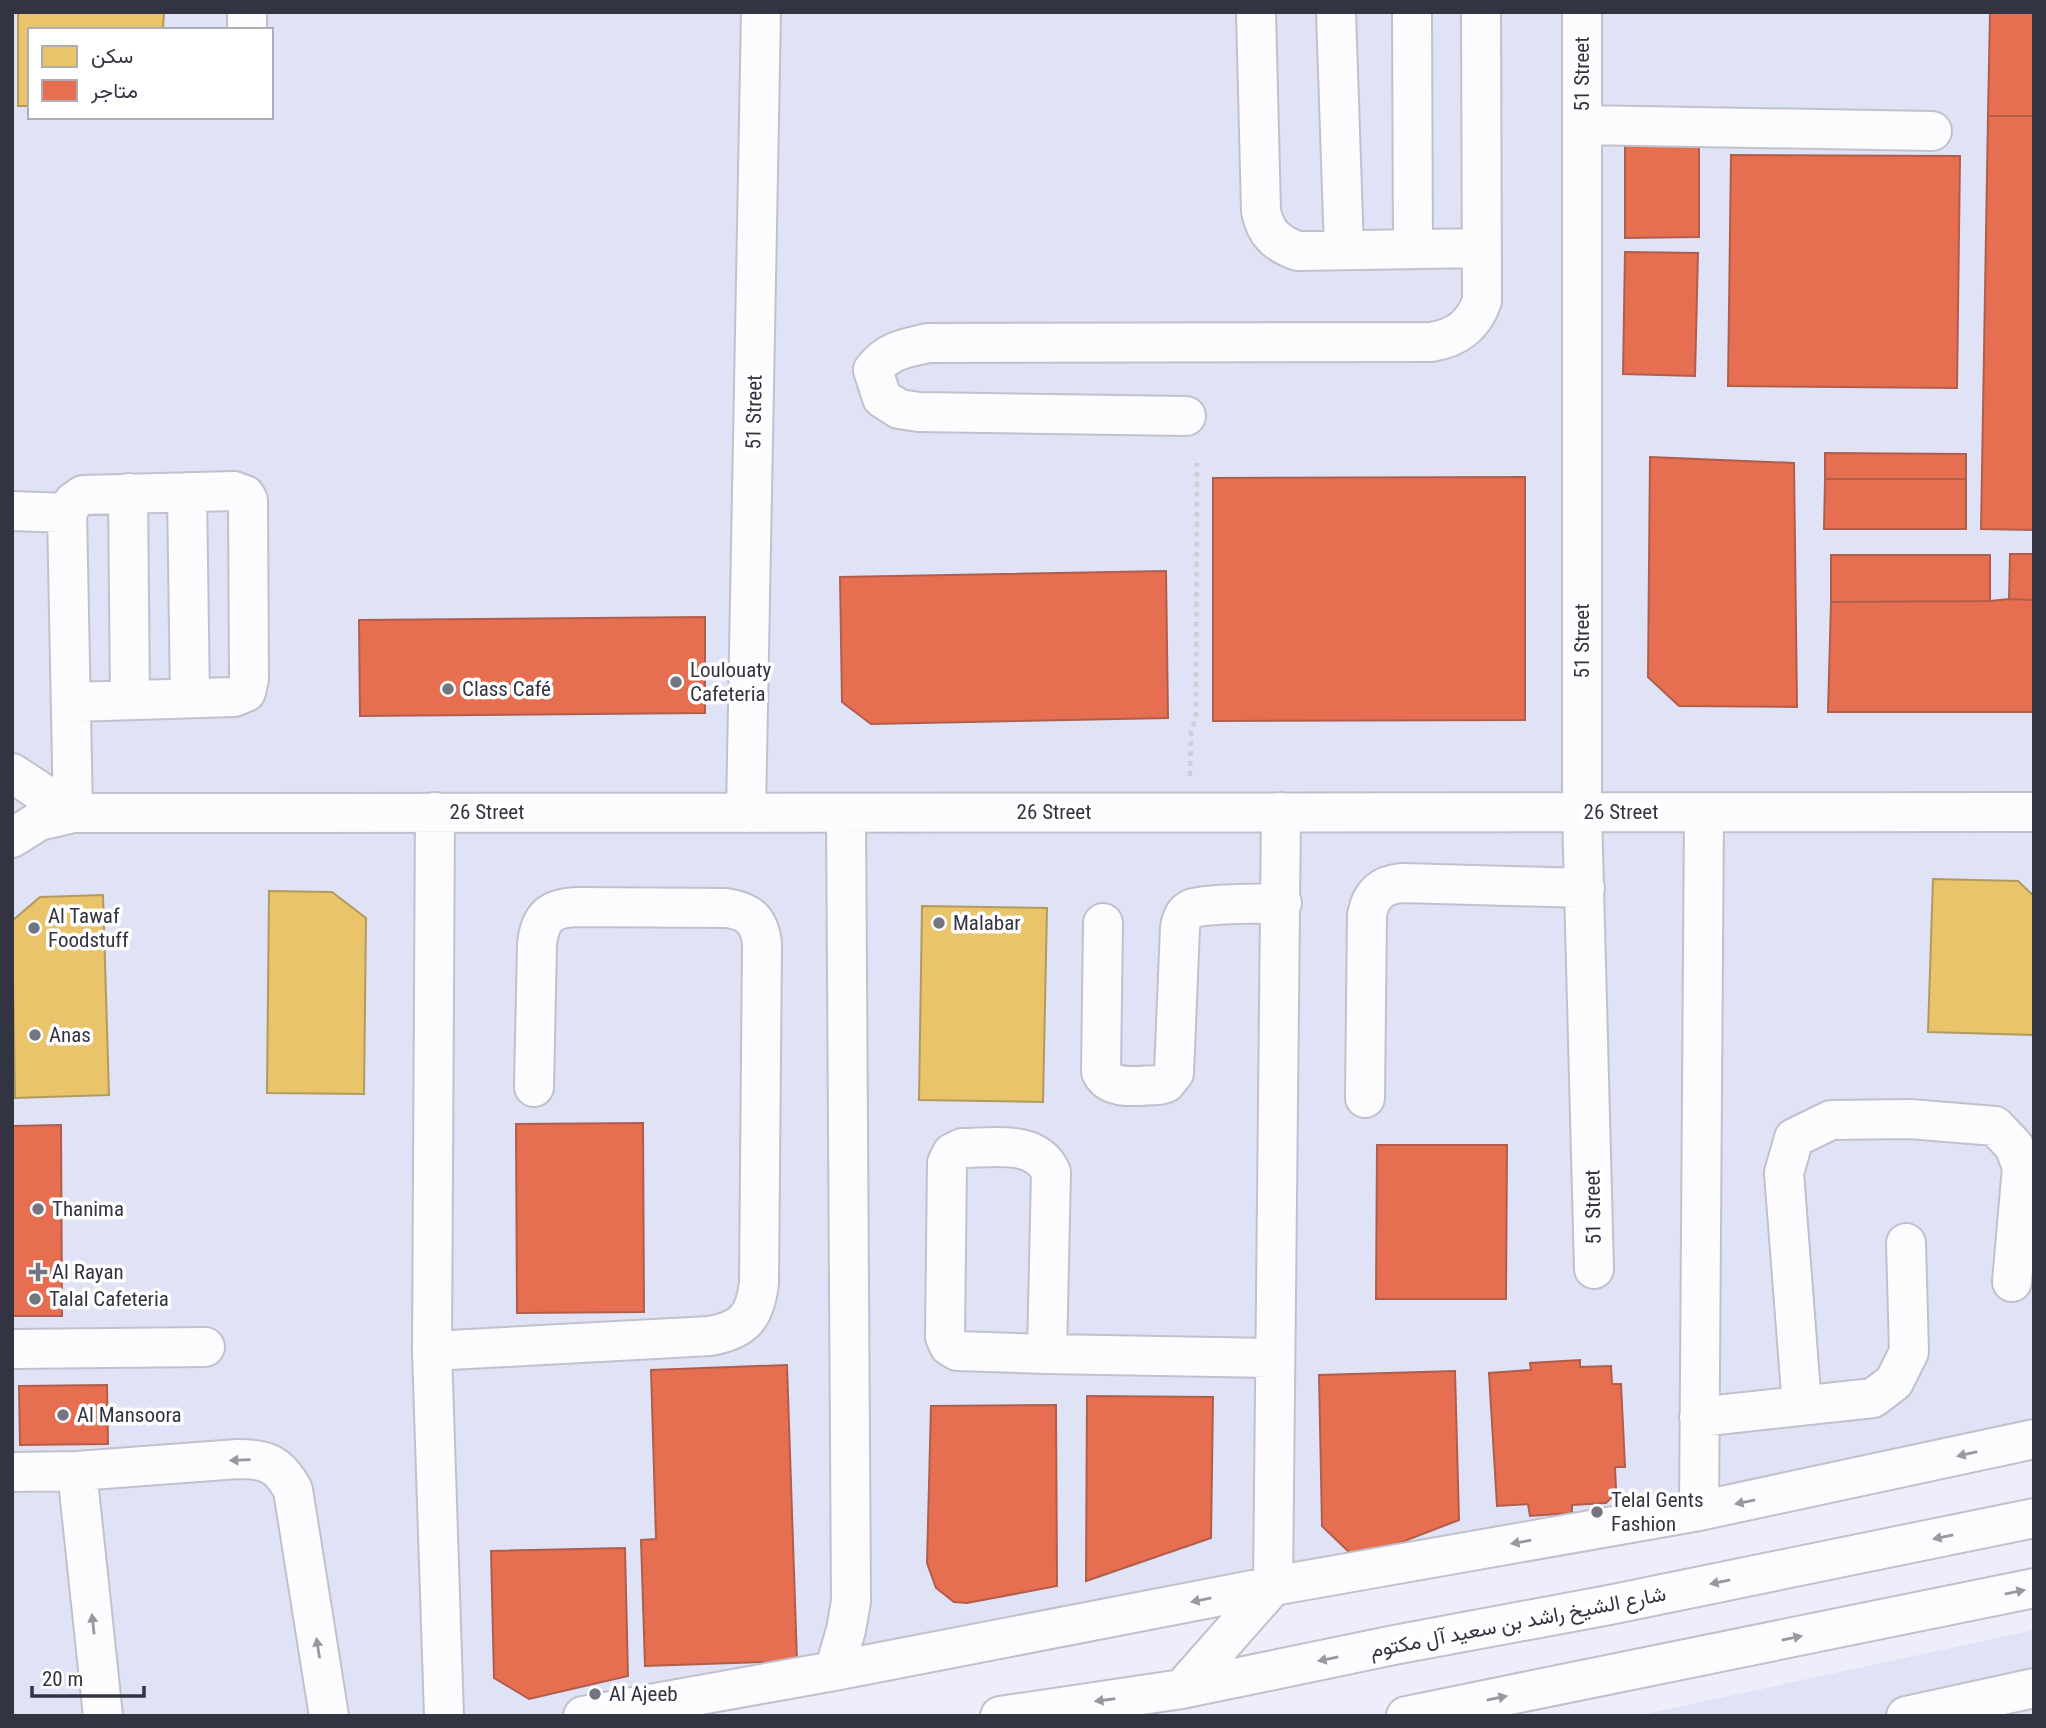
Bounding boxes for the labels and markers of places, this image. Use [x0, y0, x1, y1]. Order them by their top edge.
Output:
place label: Loulouaty Cafeteria [690, 658, 771, 706]
marker: Loulouaty Cafeteria [668, 674, 684, 690]
place label: Class Café [462, 677, 551, 701]
marker: Class Café [440, 681, 456, 697]
place label: Al Tawaf Foodstuff [48, 904, 129, 952]
place label: Malabar [953, 911, 1021, 935]
marker: Malabar [931, 915, 947, 931]
marker: Al Tawaf Foodstuff [26, 920, 42, 936]
place label: Anas [49, 1023, 91, 1047]
marker: Anas [27, 1027, 43, 1043]
place label: Thanima [52, 1197, 124, 1221]
marker: Thanima [30, 1201, 46, 1217]
place label: Al Rayan [52, 1260, 124, 1284]
marker: Al Rayan [30, 1264, 46, 1280]
place label: Talal Cafeteria [49, 1287, 169, 1311]
marker: Talal Cafeteria [27, 1291, 43, 1307]
place label: Al Mansoora [77, 1403, 182, 1427]
marker: Al Mansoora [55, 1407, 71, 1423]
place label: Telal Gents Fashion [1611, 1488, 1704, 1536]
marker: Telal Gents Fashion [1589, 1504, 1605, 1520]
place label: Al Ajeeb [609, 1682, 678, 1706]
marker: Al Ajeeb [587, 1686, 603, 1702]

